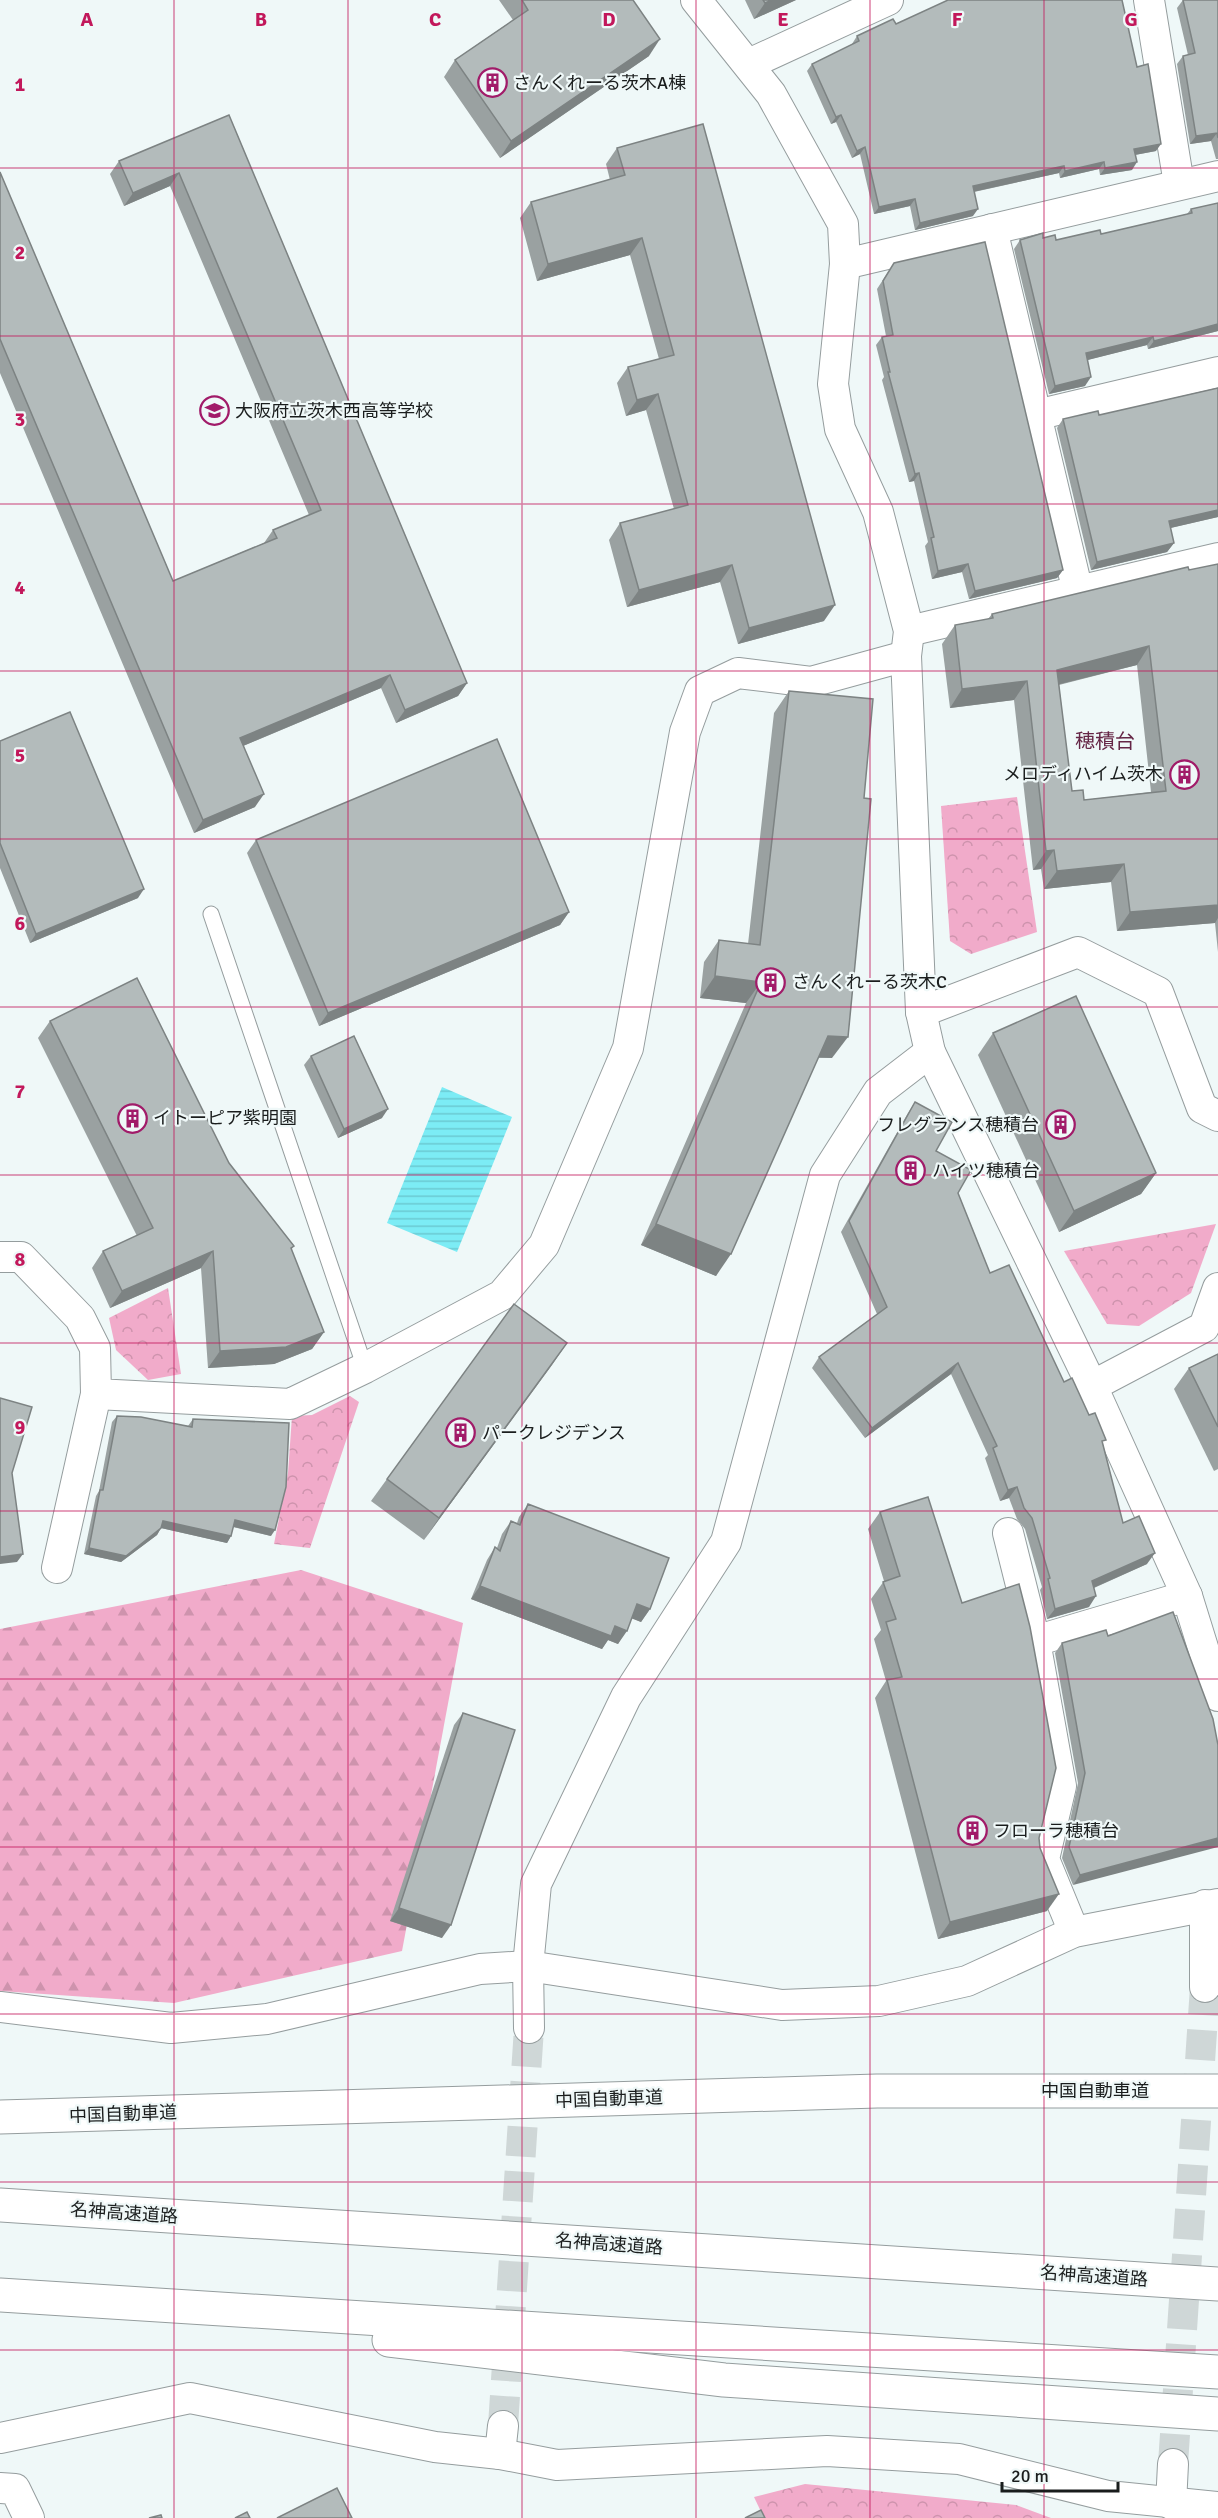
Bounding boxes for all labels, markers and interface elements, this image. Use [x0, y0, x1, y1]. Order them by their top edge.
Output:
text: A [81, 7, 94, 32]
text: B [255, 7, 267, 32]
text: C [429, 7, 441, 32]
text: D [602, 7, 616, 32]
text: E [777, 7, 789, 32]
text: F [952, 7, 963, 32]
text: G [1124, 7, 1138, 32]
building icon: さんくれーる茨木A棟 [476, 67, 508, 99]
text: 1 [15, 72, 26, 97]
place label: さんくれーる茨木A棟 [513, 72, 686, 94]
text: 2 [15, 240, 25, 265]
school or university icon: 大阪府立茨木西高等学校 [198, 395, 230, 427]
place label: 大阪府立茨木西高等学校 [235, 400, 433, 422]
text: 3 [15, 407, 25, 432]
text: 4 [15, 575, 26, 600]
district label: 穂積台 [1075, 729, 1135, 754]
text: 5 [15, 743, 25, 768]
building icon: メロディハイム茨木 [1168, 758, 1200, 790]
place label: メロディハイム茨木 [1003, 763, 1163, 785]
text: 6 [15, 911, 26, 936]
building icon: さんくれーる茨木C [755, 966, 787, 998]
place label: さんくれーる茨木C [792, 971, 947, 993]
text: 7 [15, 1079, 26, 1104]
building icon: イトーピア紫明園 [116, 1102, 148, 1134]
place label: イトーピア紫明園 [153, 1107, 297, 1129]
building icon: フレグランス穂積台 [1044, 1109, 1076, 1141]
place label: フレグランス穂積台 [877, 1114, 1039, 1136]
building icon: ハイツ穂積台 [895, 1155, 927, 1187]
place label: ハイツ穂積台 [932, 1160, 1040, 1182]
text: 8 [15, 1247, 26, 1272]
text: 9 [15, 1415, 26, 1440]
building icon: パークレジデンス [445, 1417, 477, 1449]
place label: パークレジデンス [482, 1422, 626, 1444]
building icon: フローラ穂積台 [956, 1815, 988, 1847]
place label: フローラ穂積台 [993, 1820, 1119, 1842]
street label: 中国自動車道 [1041, 2080, 1149, 2102]
street label: 中国自動車道 [555, 2086, 663, 2112]
street label: 中国自動車道 [69, 2101, 177, 2127]
street label: 名神高速道路 [69, 2198, 179, 2228]
street label: 名神高速道路 [554, 2229, 664, 2259]
street label: 名神高速道路 [1039, 2261, 1149, 2291]
scale bar [1002, 2455, 1118, 2493]
text: 20 m [1011, 2465, 1049, 2487]

